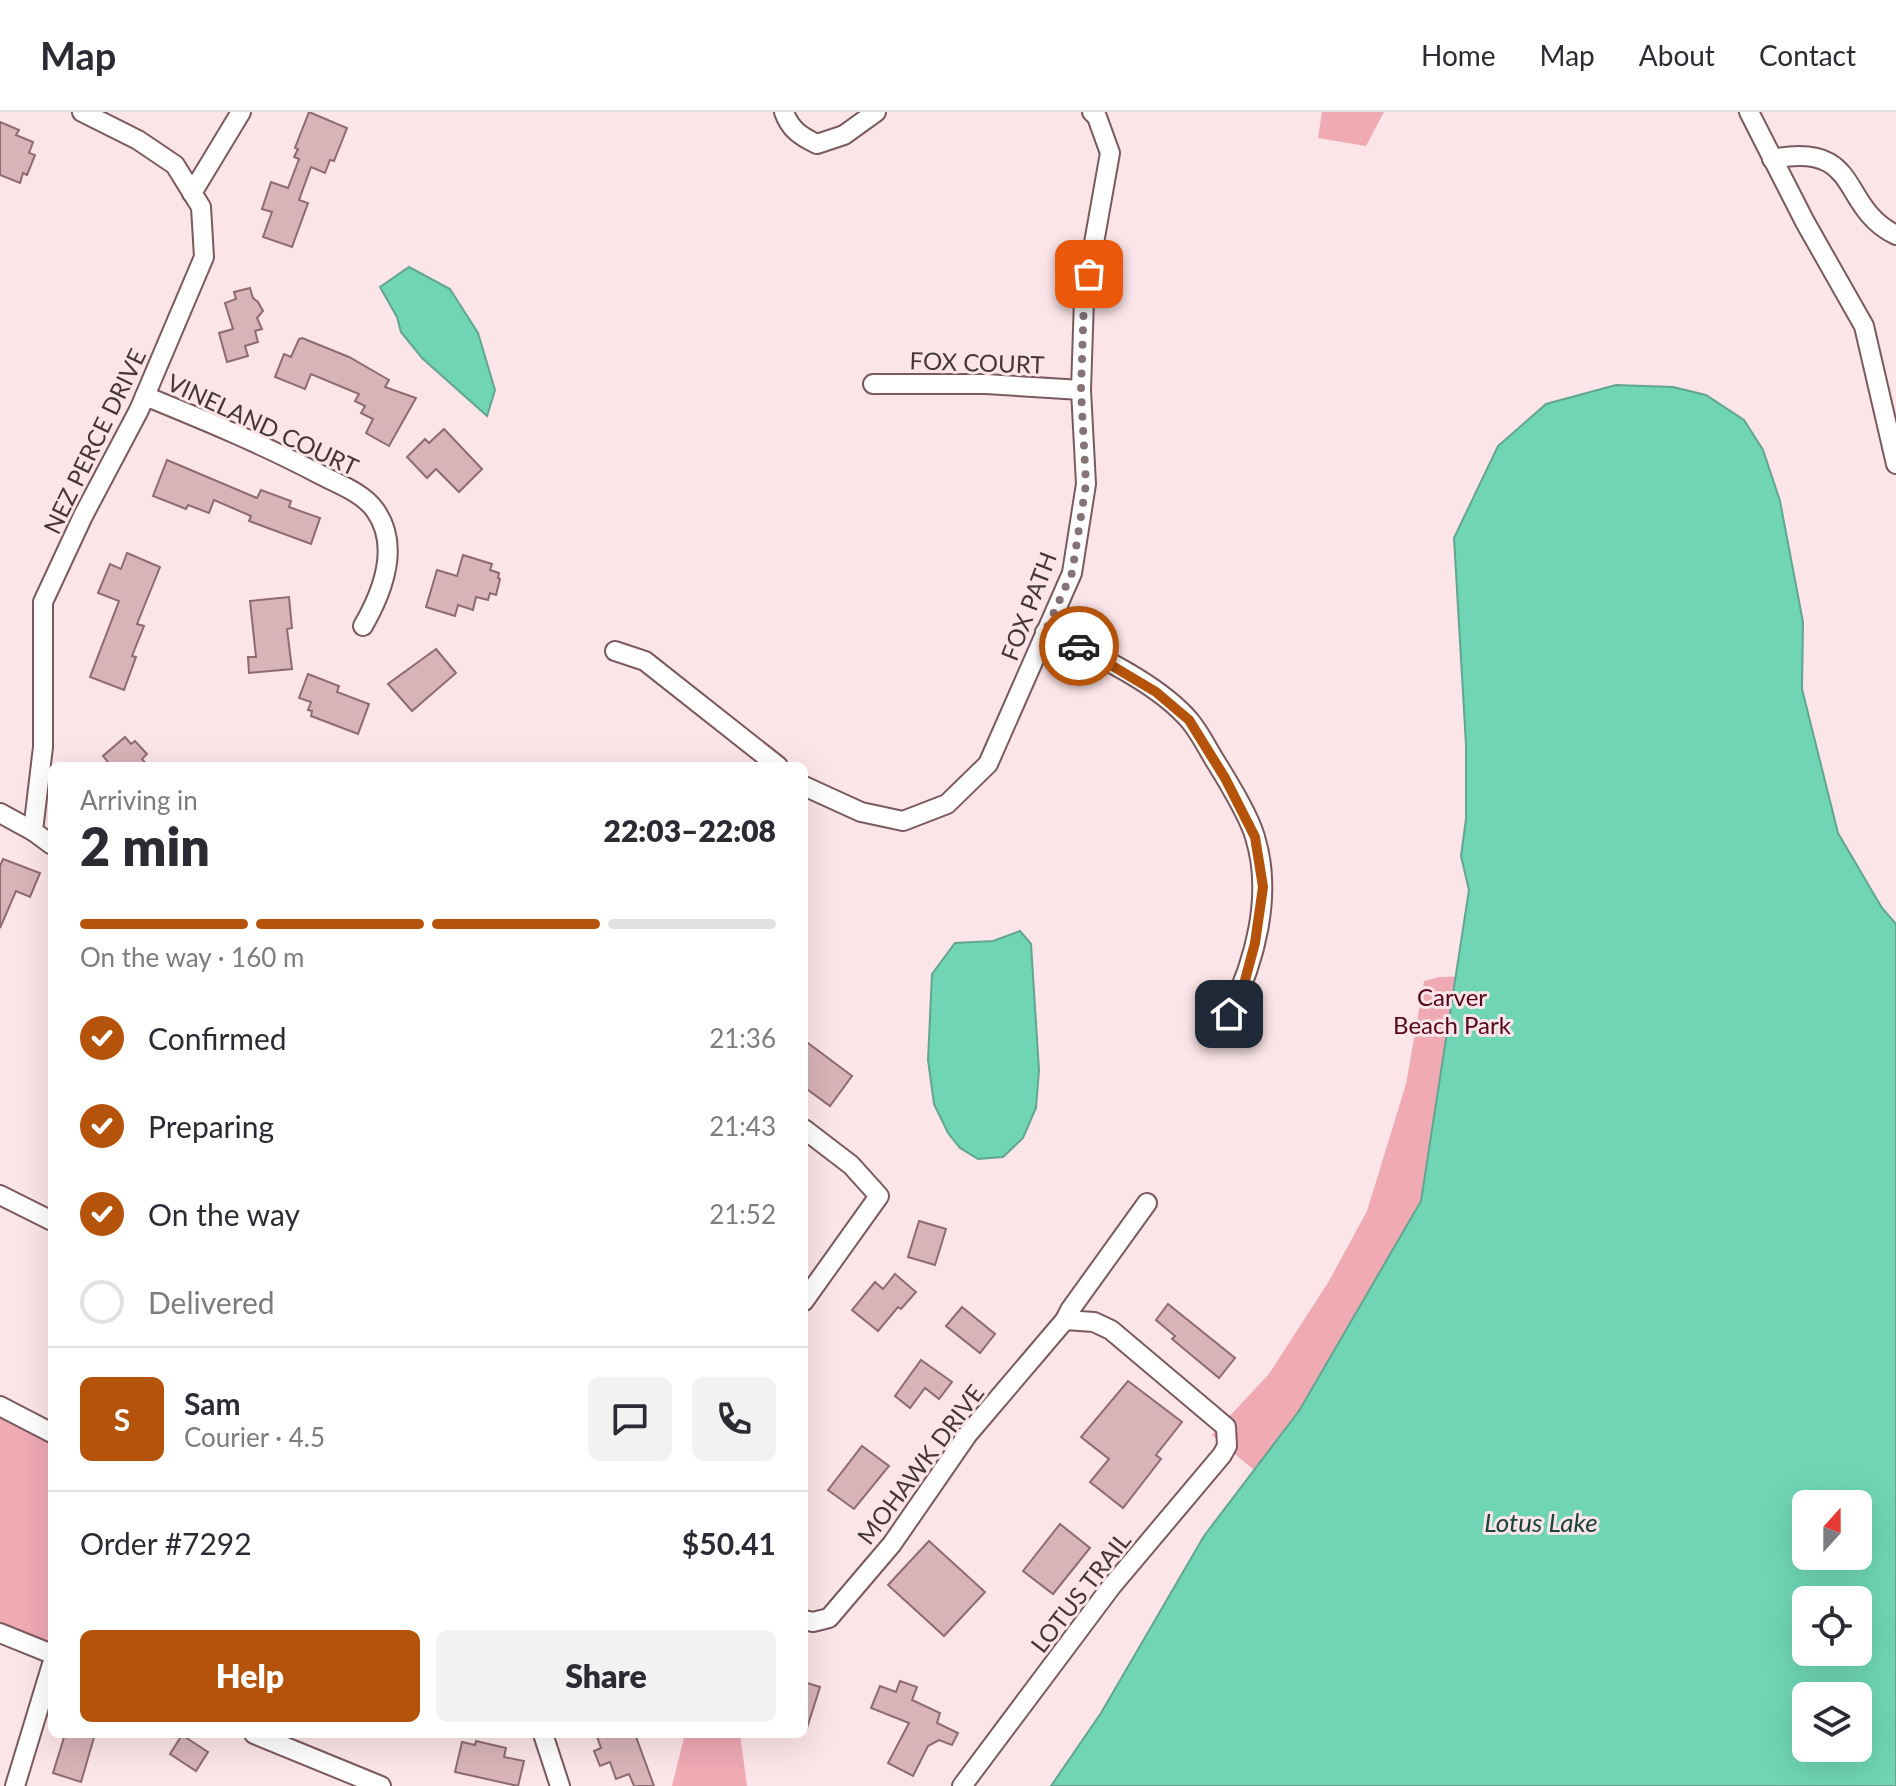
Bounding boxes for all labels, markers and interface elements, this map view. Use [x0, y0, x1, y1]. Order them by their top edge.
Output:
text: Map [40, 32, 116, 78]
text: Home [1421, 38, 1496, 72]
text: Map [1540, 38, 1595, 72]
text: About [1639, 38, 1715, 72]
text: Contact [1759, 38, 1856, 72]
pin [1055, 240, 1123, 308]
icon: bag [1067, 252, 1111, 296]
street label: NEZ PERCE DRIVE [37, 344, 151, 538]
street label: FOX COURT [909, 345, 1045, 379]
street label: VINELAND COURT [163, 367, 363, 481]
street label: FOX PATH [994, 548, 1062, 664]
courier [1039, 606, 1119, 686]
icon: car [1057, 624, 1101, 668]
text: Arriving in [80, 784, 198, 816]
text: 22:03–22:08 [603, 812, 776, 848]
text: 2 min [80, 815, 210, 877]
text: On the way · 160 m [80, 941, 304, 973]
pin [1195, 980, 1263, 1048]
park label: Carver Beach Park [1393, 982, 1512, 1039]
icon: home [1207, 992, 1251, 1036]
icon: check [80, 1016, 124, 1060]
text: Confirmed [148, 1020, 287, 1056]
text: 21:36 [709, 1022, 776, 1054]
icon: check [80, 1104, 124, 1148]
text: Preparing [148, 1108, 274, 1144]
text: 21:43 [709, 1110, 776, 1142]
icon: check [80, 1192, 124, 1236]
text: On the way [148, 1196, 300, 1232]
text: 21:52 [709, 1198, 776, 1230]
text: Delivered [148, 1284, 275, 1320]
button: chat [588, 1377, 672, 1461]
button: phone [692, 1377, 776, 1461]
street label: MOHAWK DRIVE [851, 1379, 989, 1549]
text: Sam [184, 1385, 241, 1421]
text: S [114, 1401, 130, 1437]
text: Courier · 4.5 [184, 1421, 325, 1453]
north arrow [1792, 1490, 1872, 1570]
map controls [1792, 1490, 1872, 1762]
water label: Lotus Lake [1484, 1506, 1598, 1538]
text: Order #7292 [80, 1525, 252, 1561]
text: $50.41 [682, 1525, 776, 1561]
street label: LOTUS TRAIL [1024, 1526, 1136, 1658]
button: locate [1792, 1586, 1872, 1666]
button: Help [80, 1630, 420, 1722]
button: Share [436, 1630, 776, 1722]
button: layers [1792, 1682, 1872, 1762]

